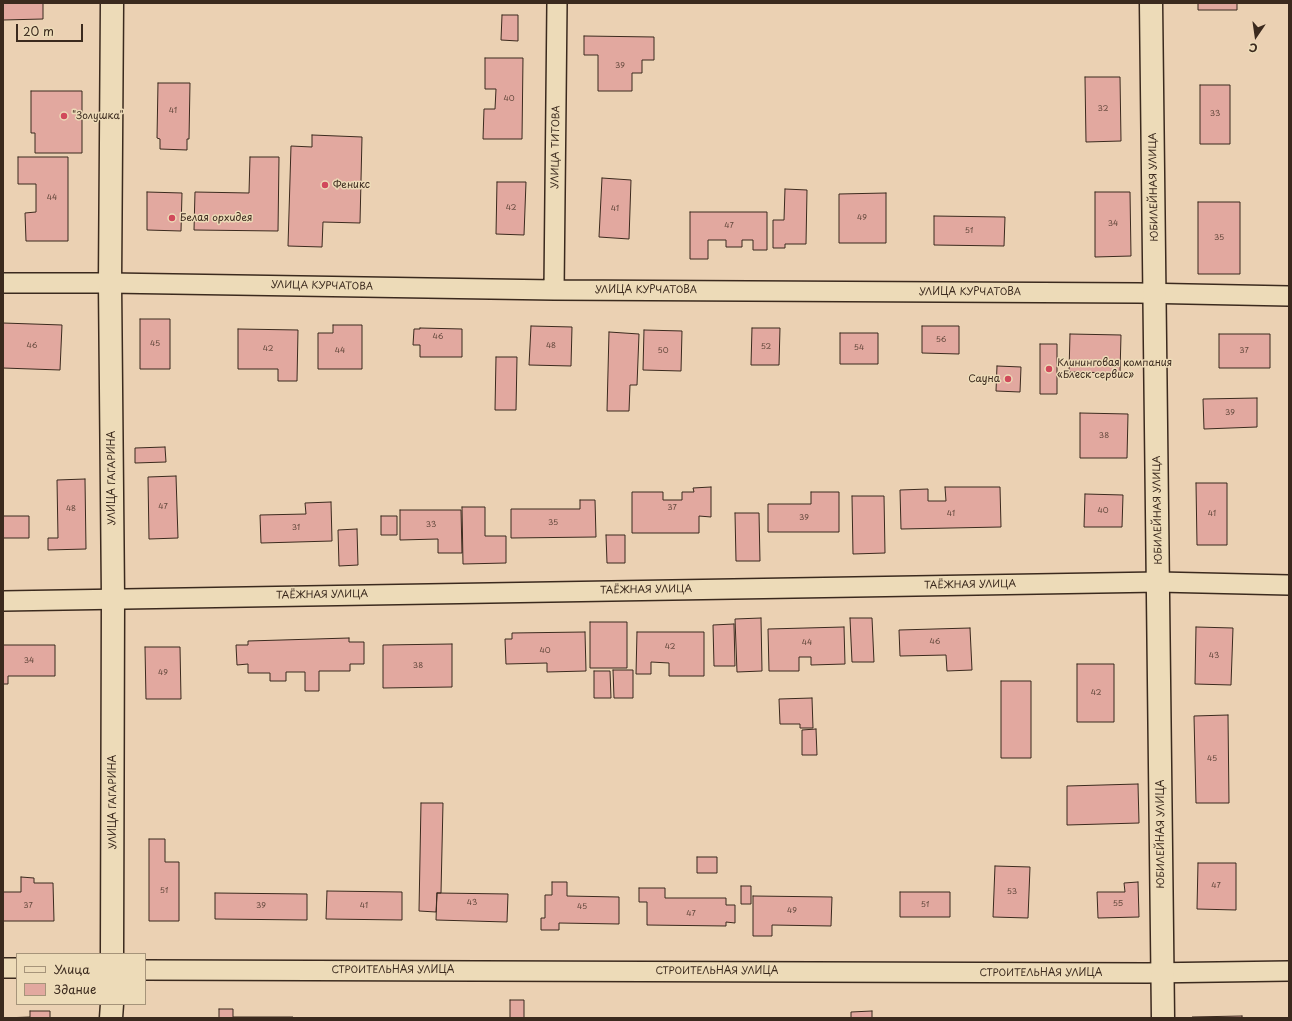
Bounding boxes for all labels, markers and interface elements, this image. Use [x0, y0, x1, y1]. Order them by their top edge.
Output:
scale bar [18, 16, 85, 42]
north arrow [1236, 16, 1276, 56]
text: 20 m [23, 22, 54, 40]
text: С [1247, 39, 1259, 57]
house number: 39 [615, 61, 625, 71]
house number: 40 [503, 94, 515, 104]
house number: 32 [1098, 104, 1108, 114]
street label: УЛИЦА ТИТОВА [549, 105, 563, 189]
house number: 41 [169, 106, 177, 116]
house number: 33 [1210, 109, 1220, 119]
place label: "Золушка" [72, 110, 124, 122]
marker: "Золушка" [59, 111, 69, 121]
street label: ЮБИЛЕЙНАЯ УЛИЦА [1147, 132, 1161, 242]
place label: Феникс [333, 179, 370, 191]
marker: Феникс [320, 180, 330, 190]
house number: 44 [47, 193, 57, 203]
house number: 42 [506, 203, 516, 213]
house number: 41 [611, 204, 619, 214]
place label: Белая орхидея [180, 212, 252, 224]
marker: Белая орхидея [167, 213, 177, 223]
house number: 49 [857, 213, 867, 223]
house number: 34 [1108, 219, 1118, 229]
house number: 47 [724, 221, 734, 231]
house number: 51 [965, 226, 973, 236]
house number: 35 [1214, 233, 1224, 243]
street label: УЛИЦА КУРЧАТОВА [271, 279, 373, 293]
street label: УЛИЦА КУРЧАТОВА [595, 284, 697, 296]
street label: УЛИЦА КУРЧАТОВА [919, 286, 1021, 298]
house number: 46 [433, 332, 443, 342]
house number: 56 [936, 335, 946, 345]
house number: 45 [150, 339, 160, 349]
house number: 46 [27, 341, 37, 351]
house number: 48 [546, 341, 556, 351]
house number: 52 [761, 342, 771, 352]
house number: 54 [854, 343, 864, 353]
house number: 42 [263, 344, 273, 354]
house number: 44 [335, 346, 345, 356]
house number: 50 [658, 346, 668, 356]
house number: 37 [1239, 346, 1249, 356]
place label: Клининговая компания «Блеск сервис» [1057, 357, 1172, 380]
marker: Клининговая компания «Блеск сервис» [1044, 364, 1054, 374]
place label: Сауна [968, 373, 1000, 385]
marker: Сауна [1003, 374, 1013, 384]
house number: 39 [1225, 408, 1235, 418]
street label: УЛИЦА ГАГАРИНА [106, 431, 118, 525]
house number: 38 [1099, 431, 1109, 441]
street label: ЮБИЛЕЙНАЯ УЛИЦА [1151, 455, 1165, 565]
house number: 47 [158, 502, 168, 512]
house number: 37 [667, 503, 677, 513]
house number: 48 [66, 504, 76, 514]
house number: 40 [1097, 506, 1109, 516]
house number: 41 [947, 509, 955, 519]
house number: 41 [1208, 509, 1216, 519]
house number: 39 [799, 513, 809, 523]
house number: 35 [548, 518, 558, 528]
house number: 33 [426, 520, 436, 530]
house number: 31 [292, 523, 300, 533]
street label: ТАЁЖНАЯ УЛИЦА [924, 578, 1016, 592]
street label: ТАЁЖНАЯ УЛИЦА [600, 583, 692, 597]
street label: ТАЁЖНАЯ УЛИЦА [276, 588, 368, 602]
house number: 46 [930, 637, 940, 647]
house number: 44 [802, 638, 812, 648]
house number: 42 [665, 642, 675, 652]
house number: 40 [539, 646, 551, 656]
house number: 43 [1209, 651, 1219, 661]
house number: 34 [24, 656, 34, 666]
house number: 38 [413, 661, 423, 671]
house number: 49 [158, 668, 168, 678]
house number: 42 [1091, 688, 1101, 698]
house number: 45 [1207, 754, 1217, 764]
street label: УЛИЦА ГАГАРИНА [107, 755, 119, 849]
street label: ЮБИЛЕЙНАЯ УЛИЦА [1155, 780, 1167, 888]
house number: 47 [1211, 881, 1221, 891]
house number: 51 [160, 886, 168, 896]
house number: 53 [1007, 887, 1017, 897]
house number: 43 [467, 898, 477, 908]
house number: 55 [1113, 899, 1123, 909]
house number: 51 [921, 900, 929, 910]
house number: 37 [23, 901, 33, 911]
house number: 39 [256, 901, 266, 911]
house number: 41 [360, 901, 368, 911]
house number: 45 [577, 902, 587, 912]
house number: 49 [787, 906, 797, 916]
house number: 47 [686, 909, 696, 919]
legend [16, 953, 146, 1005]
text: Улица [54, 960, 90, 978]
street label: СТРОИТЕЛЬНАЯ УЛИЦА [332, 964, 454, 976]
street label: СТРОИТЕЛЬНАЯ УЛИЦА [656, 965, 778, 977]
street label: СТРОИТЕЛЬНАЯ УЛИЦА [980, 967, 1102, 979]
text: Здание [54, 980, 96, 998]

